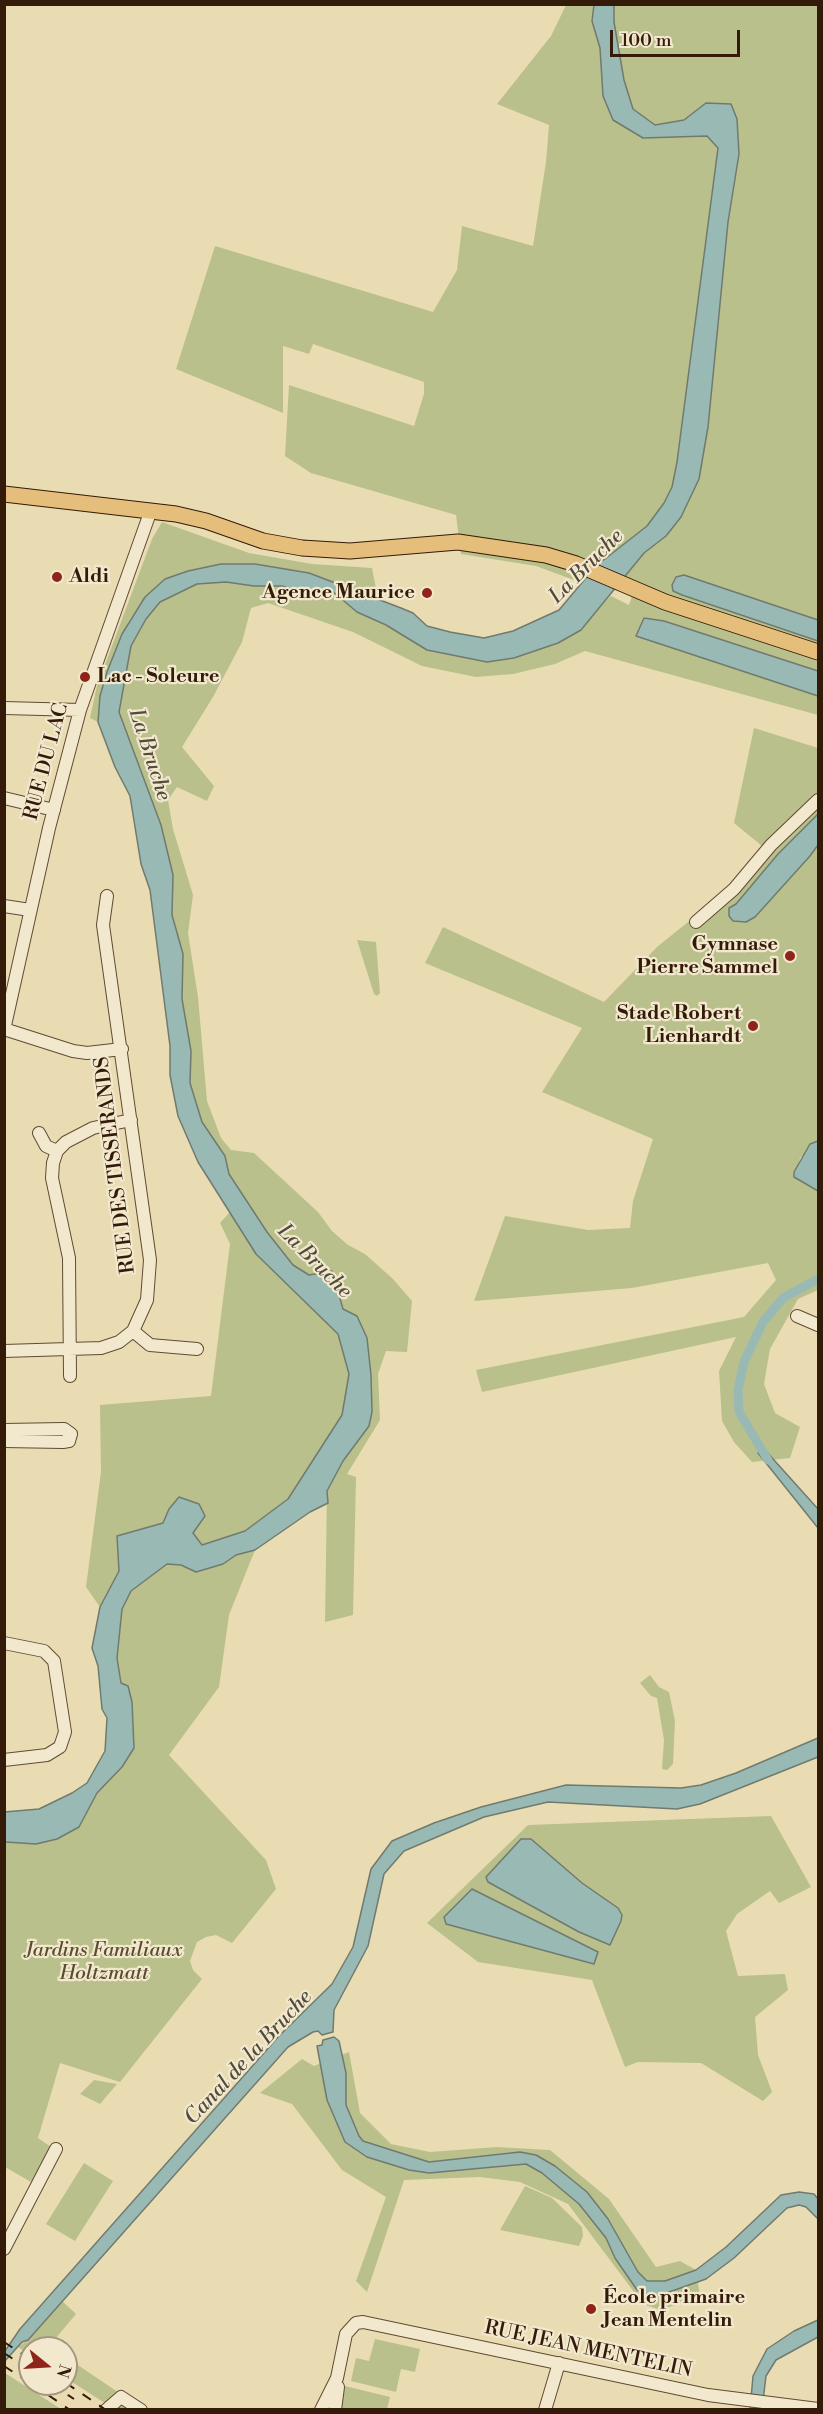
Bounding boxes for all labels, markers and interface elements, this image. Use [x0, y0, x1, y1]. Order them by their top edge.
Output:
scale bar [613, 18, 744, 56]
text: 100 m [621, 29, 672, 52]
water label: La Bruche [545, 525, 629, 609]
place label: Aldi [69, 565, 109, 589]
marker: Aldi [50, 570, 64, 584]
place label: Agence Maurice [262, 581, 415, 605]
marker: Agence Maurice [420, 586, 434, 600]
place label: Lac - Soleure [97, 665, 220, 689]
marker: Lac - Soleure [78, 670, 92, 684]
street label: RUE DU LAC [20, 701, 74, 823]
water label: La Bruche [122, 706, 176, 804]
place label: Gymnase Pierre Sammel [637, 933, 778, 980]
marker: Gymnase Pierre Sammel [783, 949, 797, 963]
place label: Stade Robert Lienhardt [617, 1002, 741, 1049]
marker: Stade Robert Lienhardt [746, 1019, 760, 1033]
street label: RUE DES TISSERANDS [91, 1055, 141, 1275]
water label: La Bruche [272, 1220, 356, 1304]
park label: Jardins Familiaux Holtzmatt [25, 1939, 183, 1986]
water label: Canal de la Bruche [180, 1985, 318, 2131]
place label: École primaire Jean Mentelin [603, 2286, 745, 2333]
marker: École primaire Jean Mentelin [584, 2302, 598, 2316]
street label: RUE JEAN MENTELIN [482, 2316, 694, 2384]
north arrow [18, 2336, 78, 2396]
text: N [52, 2362, 75, 2380]

